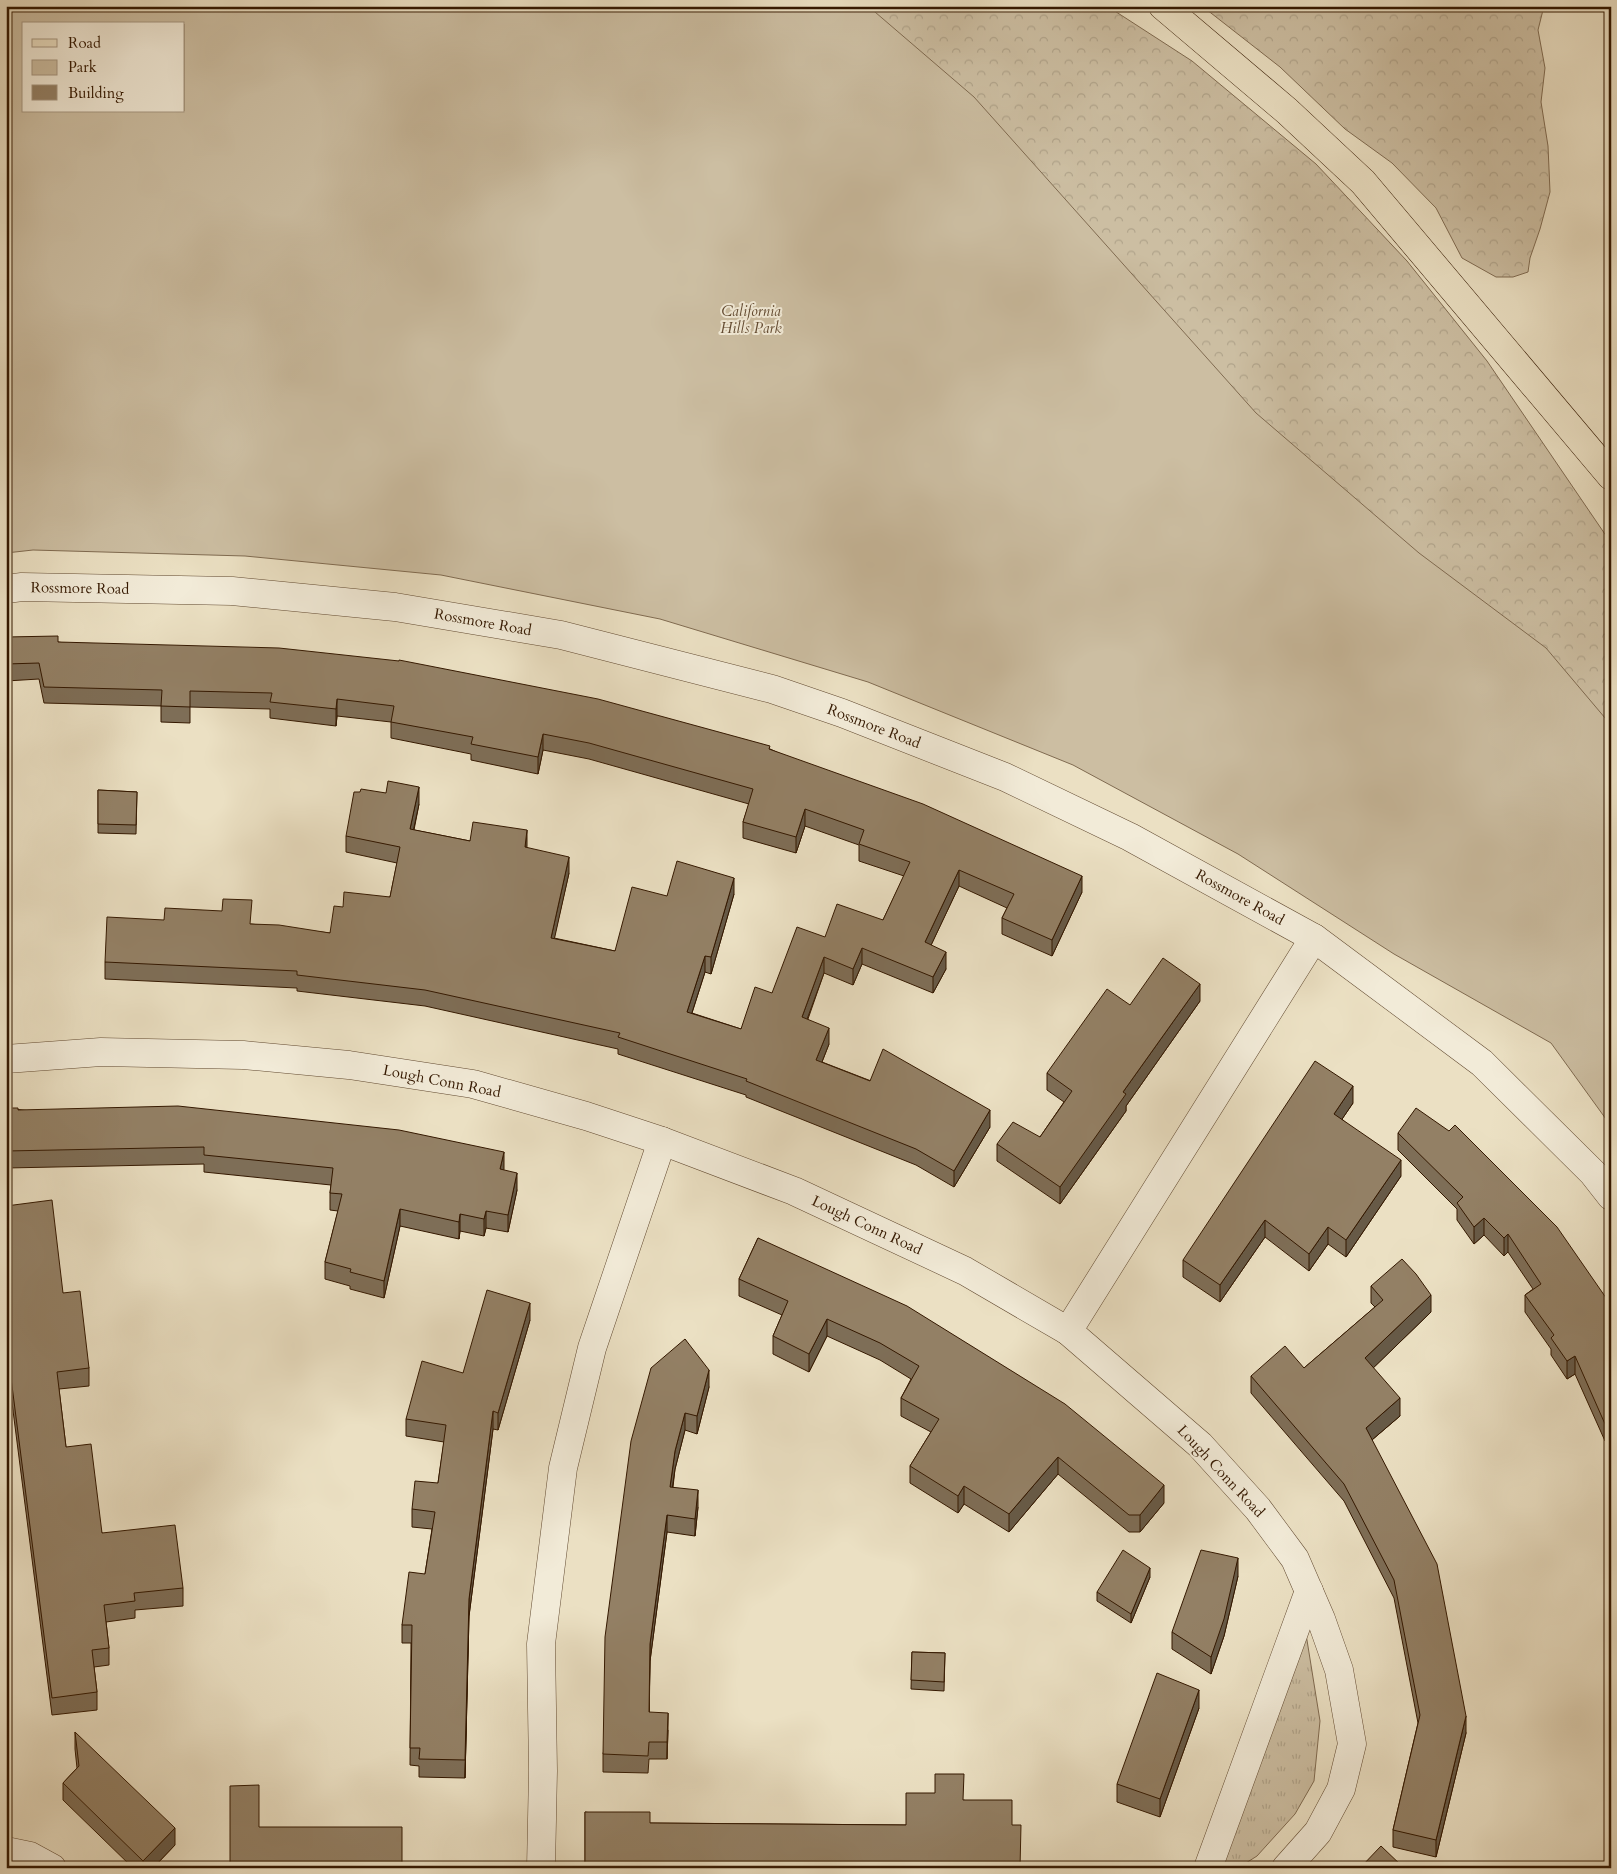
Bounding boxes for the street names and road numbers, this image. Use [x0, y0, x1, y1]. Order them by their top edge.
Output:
street label: Rossmore Road [31, 577, 129, 599]
street label: Rossmore Road [433, 604, 533, 640]
street label: Rossmore Road [824, 699, 924, 753]
street label: Rossmore Road [1192, 864, 1288, 930]
street label: Lough Conn Road [381, 1060, 503, 1102]
street label: Lough Conn Road [809, 1191, 925, 1259]
street label: Lough Conn Road [1173, 1420, 1269, 1522]

